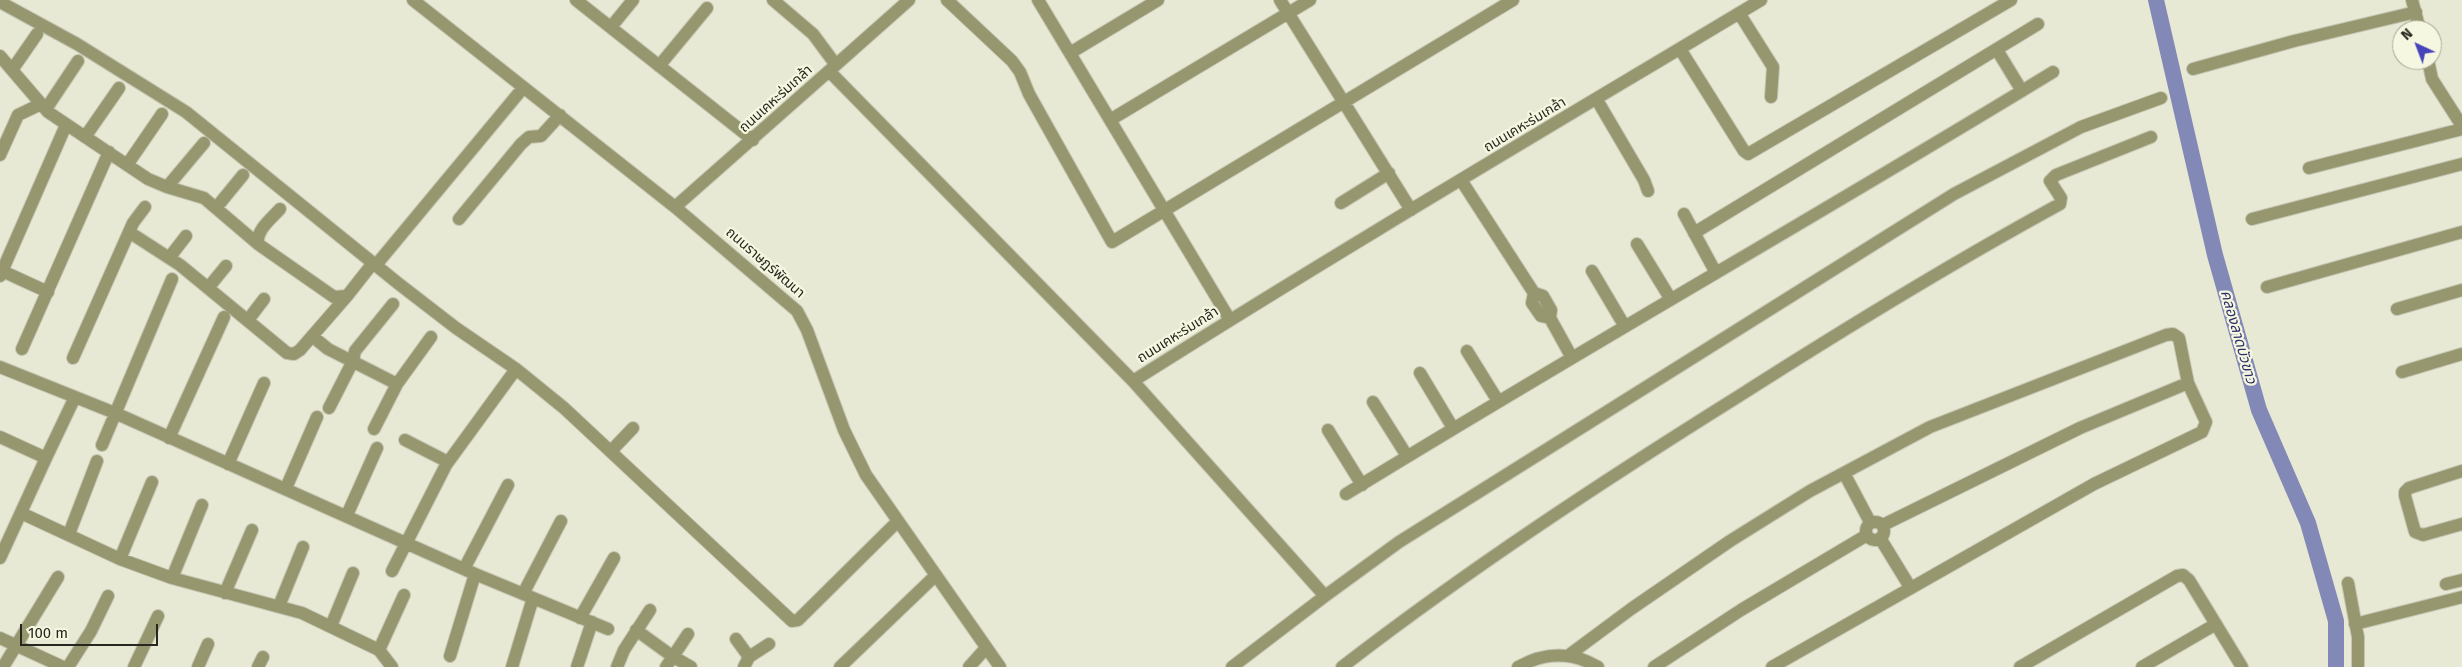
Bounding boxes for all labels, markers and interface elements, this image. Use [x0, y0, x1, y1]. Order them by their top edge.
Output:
north arrow [2392, 20, 2442, 70]
text: N [2398, 25, 2416, 44]
street label: ถนนเคหะร่มเกล้า [736, 62, 816, 136]
street label: ถนนเคหะร่มเกล้า [1481, 94, 1569, 156]
street label: ถนนราษฏร์พัฒนา [722, 224, 808, 302]
water label: คลองลาดบัวขาว [2216, 288, 2260, 386]
street label: ถนนเคหะร่มเกล้า [1134, 303, 1222, 367]
scale bar [22, 614, 160, 646]
text: 100 m [28, 624, 68, 642]

